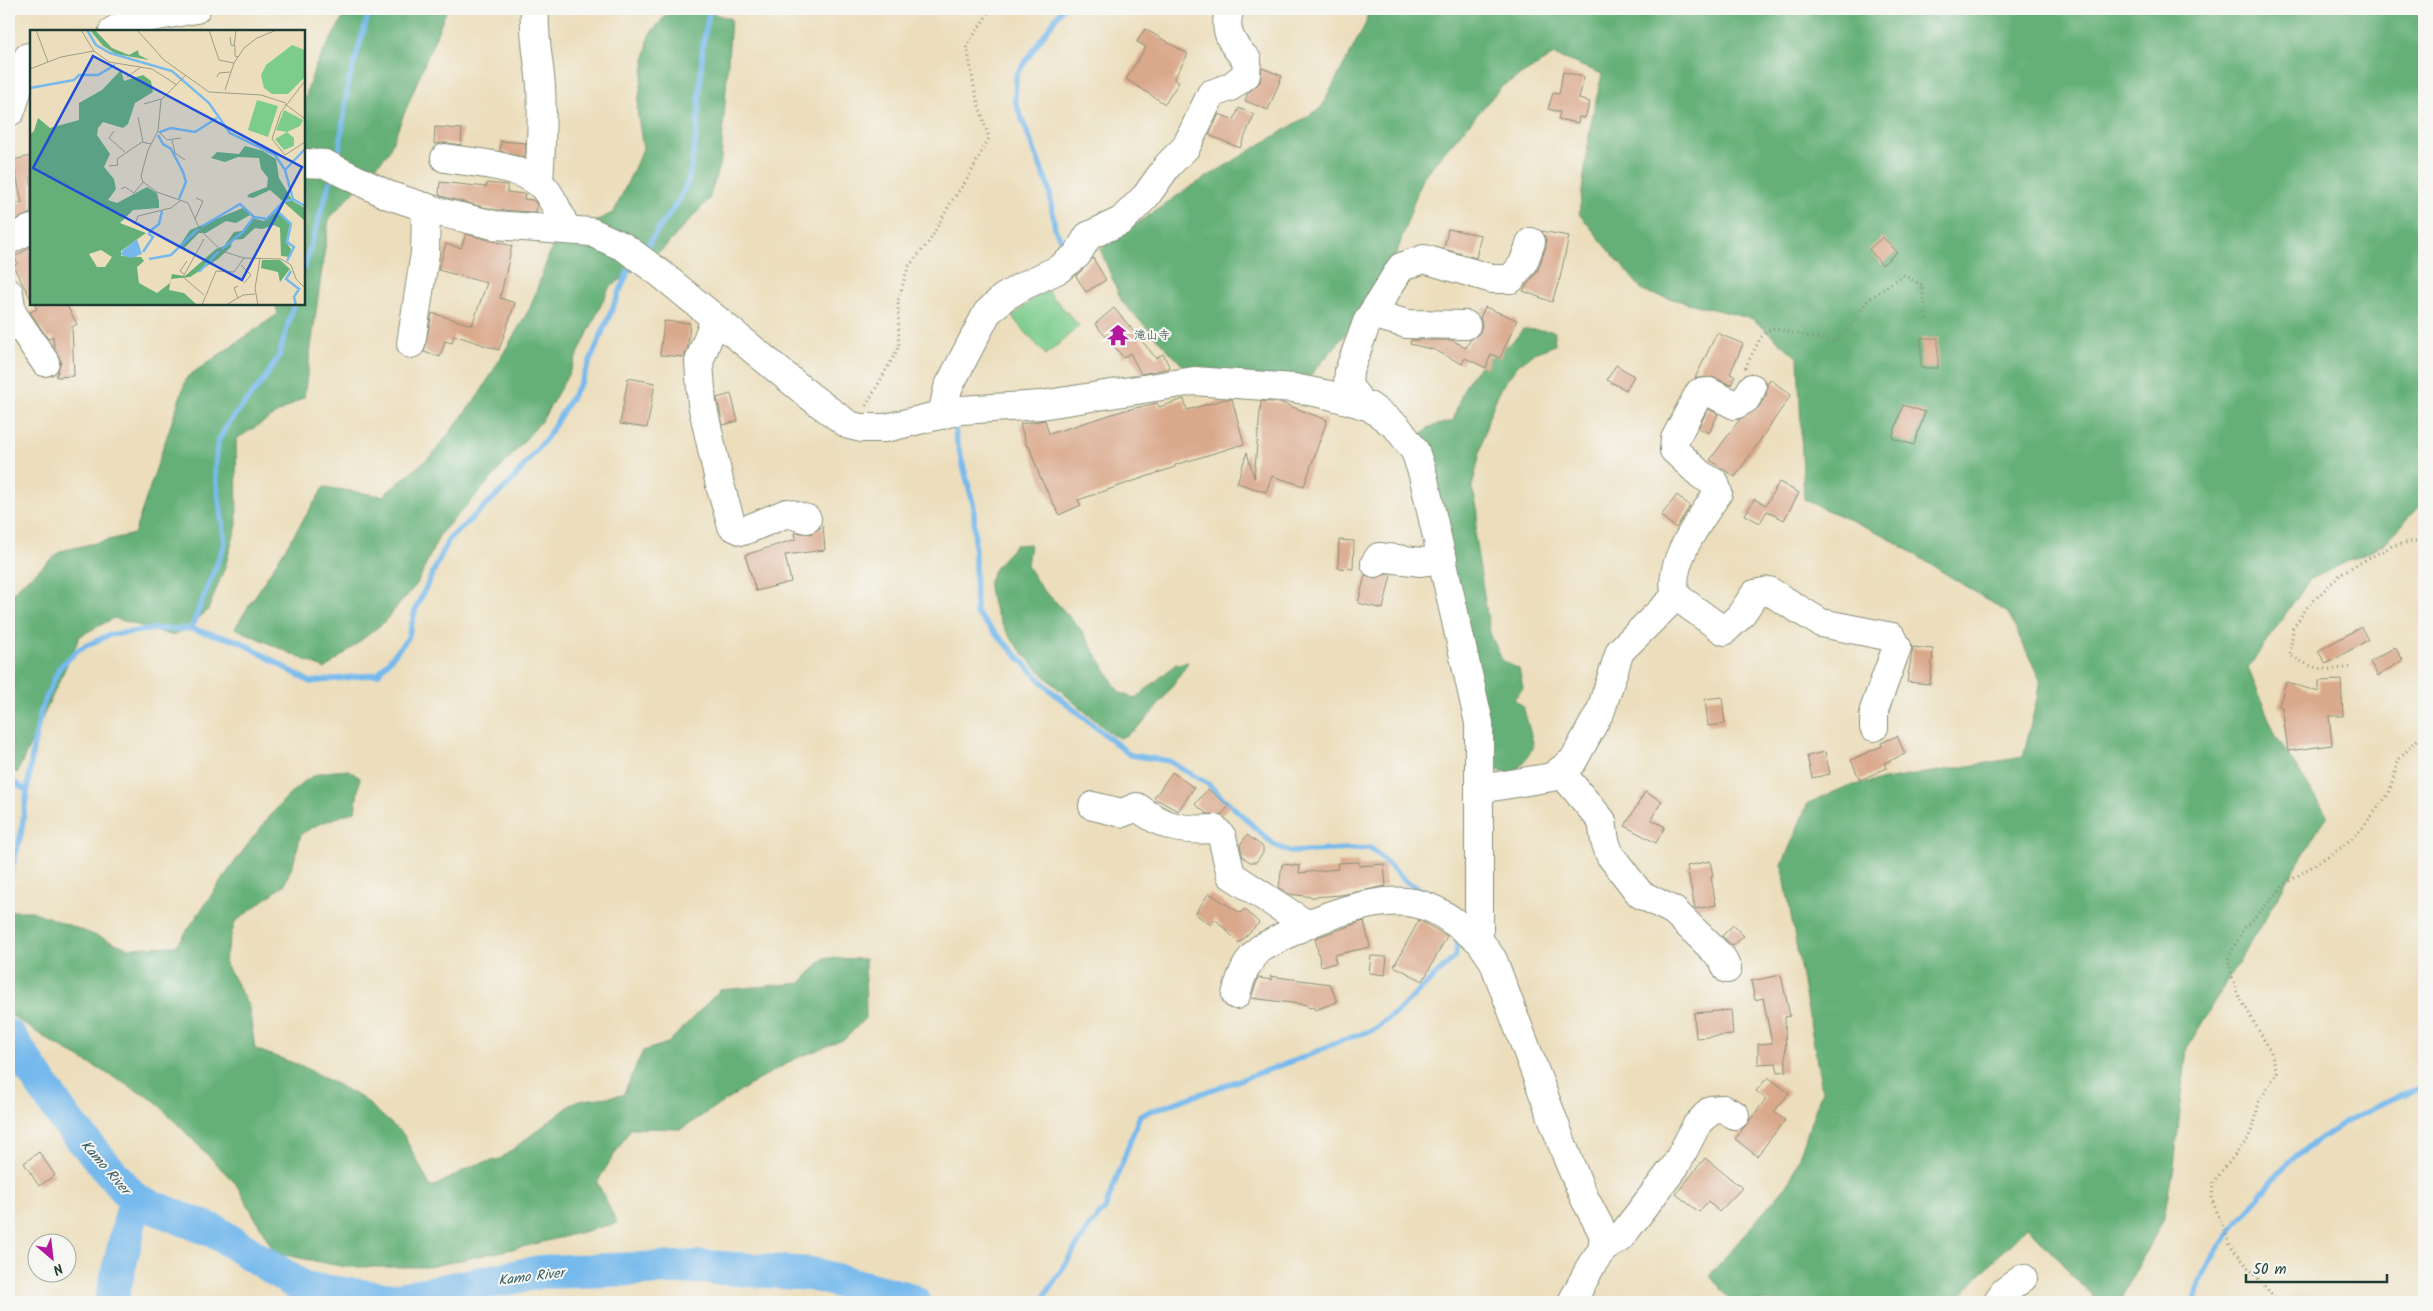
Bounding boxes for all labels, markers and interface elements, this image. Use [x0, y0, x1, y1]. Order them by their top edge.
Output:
inset map [30, 30, 305, 305]
temple icon: 滝山寺 [1105, 322, 1131, 348]
place label: 滝山寺 [1134, 326, 1170, 345]
water label: Kamo River [75, 1135, 137, 1202]
north arrow [28, 1234, 78, 1284]
scale bar [2246, 1251, 2387, 1283]
text: N [48, 1257, 67, 1280]
text: 50 m [2253, 1258, 2287, 1282]
water label: Kamo River [497, 1262, 569, 1292]

